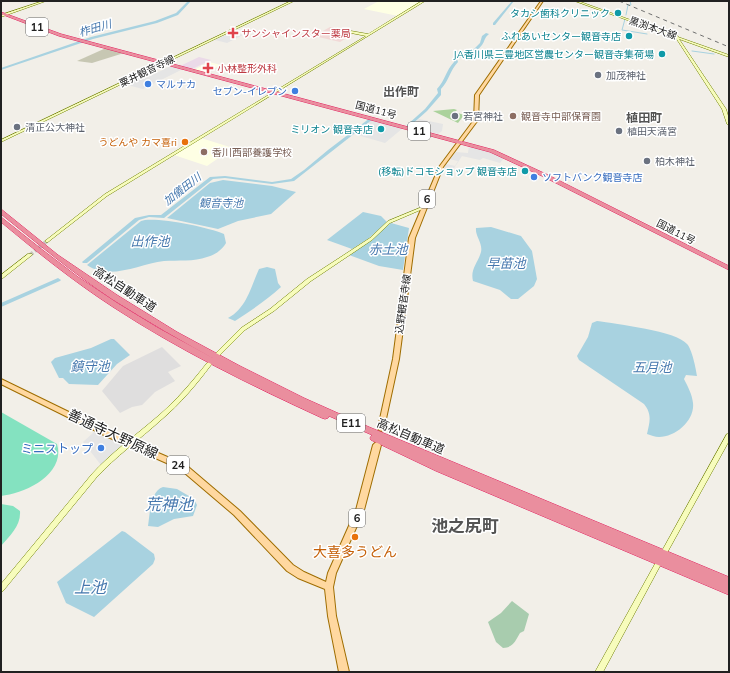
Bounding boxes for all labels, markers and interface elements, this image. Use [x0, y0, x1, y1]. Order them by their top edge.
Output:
place label: タカシ歯科クリニック [510, 7, 610, 20]
marker: タカシ歯科クリニック [613, 8, 623, 18]
street label: 黒渕本大線 [627, 14, 679, 42]
water label: 柞田川 [77, 16, 114, 39]
road number: 11 [26, 18, 48, 36]
place label: サンシャインスター薬局 [241, 27, 351, 40]
marker: サンシャインスター薬局 [228, 28, 238, 38]
place label: ふれあいセンター観音寺店 [501, 30, 621, 43]
marker: ふれあいセンター観音寺店 [624, 31, 634, 41]
place label: JA香川県三豊地区営農センター観音寺集荷場 [453, 48, 654, 61]
marker: JA香川県三豊地区営農センター観音寺集荷場 [657, 49, 667, 59]
street label: 粟井観音寺線 [117, 52, 177, 90]
marker: 小林整形外科 [202, 62, 214, 74]
place label: 小林整形外科 [217, 62, 277, 75]
place label: 加茂神社 [606, 69, 646, 82]
marker: 加茂神社 [593, 70, 603, 80]
place label: マルナカ [156, 78, 196, 91]
marker: マルナカ [143, 79, 153, 89]
district label: 出作町 [383, 84, 419, 99]
place label: セブン-イレブン [213, 85, 287, 98]
marker: セブン-イレブン [290, 86, 300, 96]
street label: 国道11号 [354, 98, 398, 122]
place label: 若宮神社 [463, 110, 503, 123]
place label: 観音寺中部保育園 [521, 110, 601, 123]
district label: 植田町 [626, 110, 662, 125]
marker: 若宮神社 [450, 111, 460, 121]
marker: 観音寺中部保育園 [508, 111, 518, 121]
place label: 清正公大神社 [25, 121, 85, 134]
marker: 清正公大神社 [12, 122, 22, 132]
road number: 11 [408, 122, 430, 140]
place label: ミリオン 観音寺店 [290, 123, 373, 136]
marker: ミリオン 観音寺店 [376, 124, 386, 134]
place label: 植田天満宮 [627, 125, 677, 138]
marker: 植田天満宮 [614, 126, 624, 136]
place label: うどんや カマ喜ri [98, 136, 177, 149]
marker: うどんや カマ喜ri [180, 137, 190, 147]
place label: 香川西部養護学校 [212, 146, 292, 159]
marker: 香川西部養護学校 [199, 147, 209, 157]
place label: 柏木神社 [655, 155, 695, 168]
marker: 柏木神社 [642, 156, 652, 166]
place label: (移転)ドコモショップ 観音寺店 [378, 165, 517, 178]
marker: (移転)ドコモショップ 観音寺店 [520, 166, 530, 176]
water label: 加儀田川 [160, 169, 204, 208]
place label: ソフトバンク観音寺店 [542, 171, 643, 184]
marker: ソフトバンク観音寺店 [529, 172, 539, 182]
road number: 6 [419, 190, 435, 208]
water label: 観音寺池 [199, 196, 244, 210]
street label: 国道11号 [654, 217, 698, 247]
water label: 出作池 [130, 233, 171, 249]
water label: 赤土池 [368, 241, 409, 257]
water label: 早苗池 [486, 255, 527, 271]
street label: 高松自動車道 [91, 263, 159, 315]
street label: 込野観音寺線 [392, 273, 414, 335]
water label: 鎮守池 [70, 358, 111, 374]
water label: 五月池 [632, 359, 673, 375]
street label: 善通寺大野原線 [65, 405, 161, 463]
road number: E11 [337, 414, 365, 432]
street label: 高松自動車道 [375, 415, 447, 457]
place label: ミニストップ [21, 441, 93, 456]
marker: ミニストップ [96, 443, 106, 453]
road number: 24 [167, 456, 189, 474]
water label: 荒神池 [145, 494, 195, 514]
road number: 6 [349, 509, 365, 527]
district label: 池之尻町 [431, 515, 499, 536]
marker: 大喜多うどん [350, 532, 360, 542]
place label: 大喜多うどん [313, 543, 397, 561]
water label: 上池 [74, 577, 108, 597]

